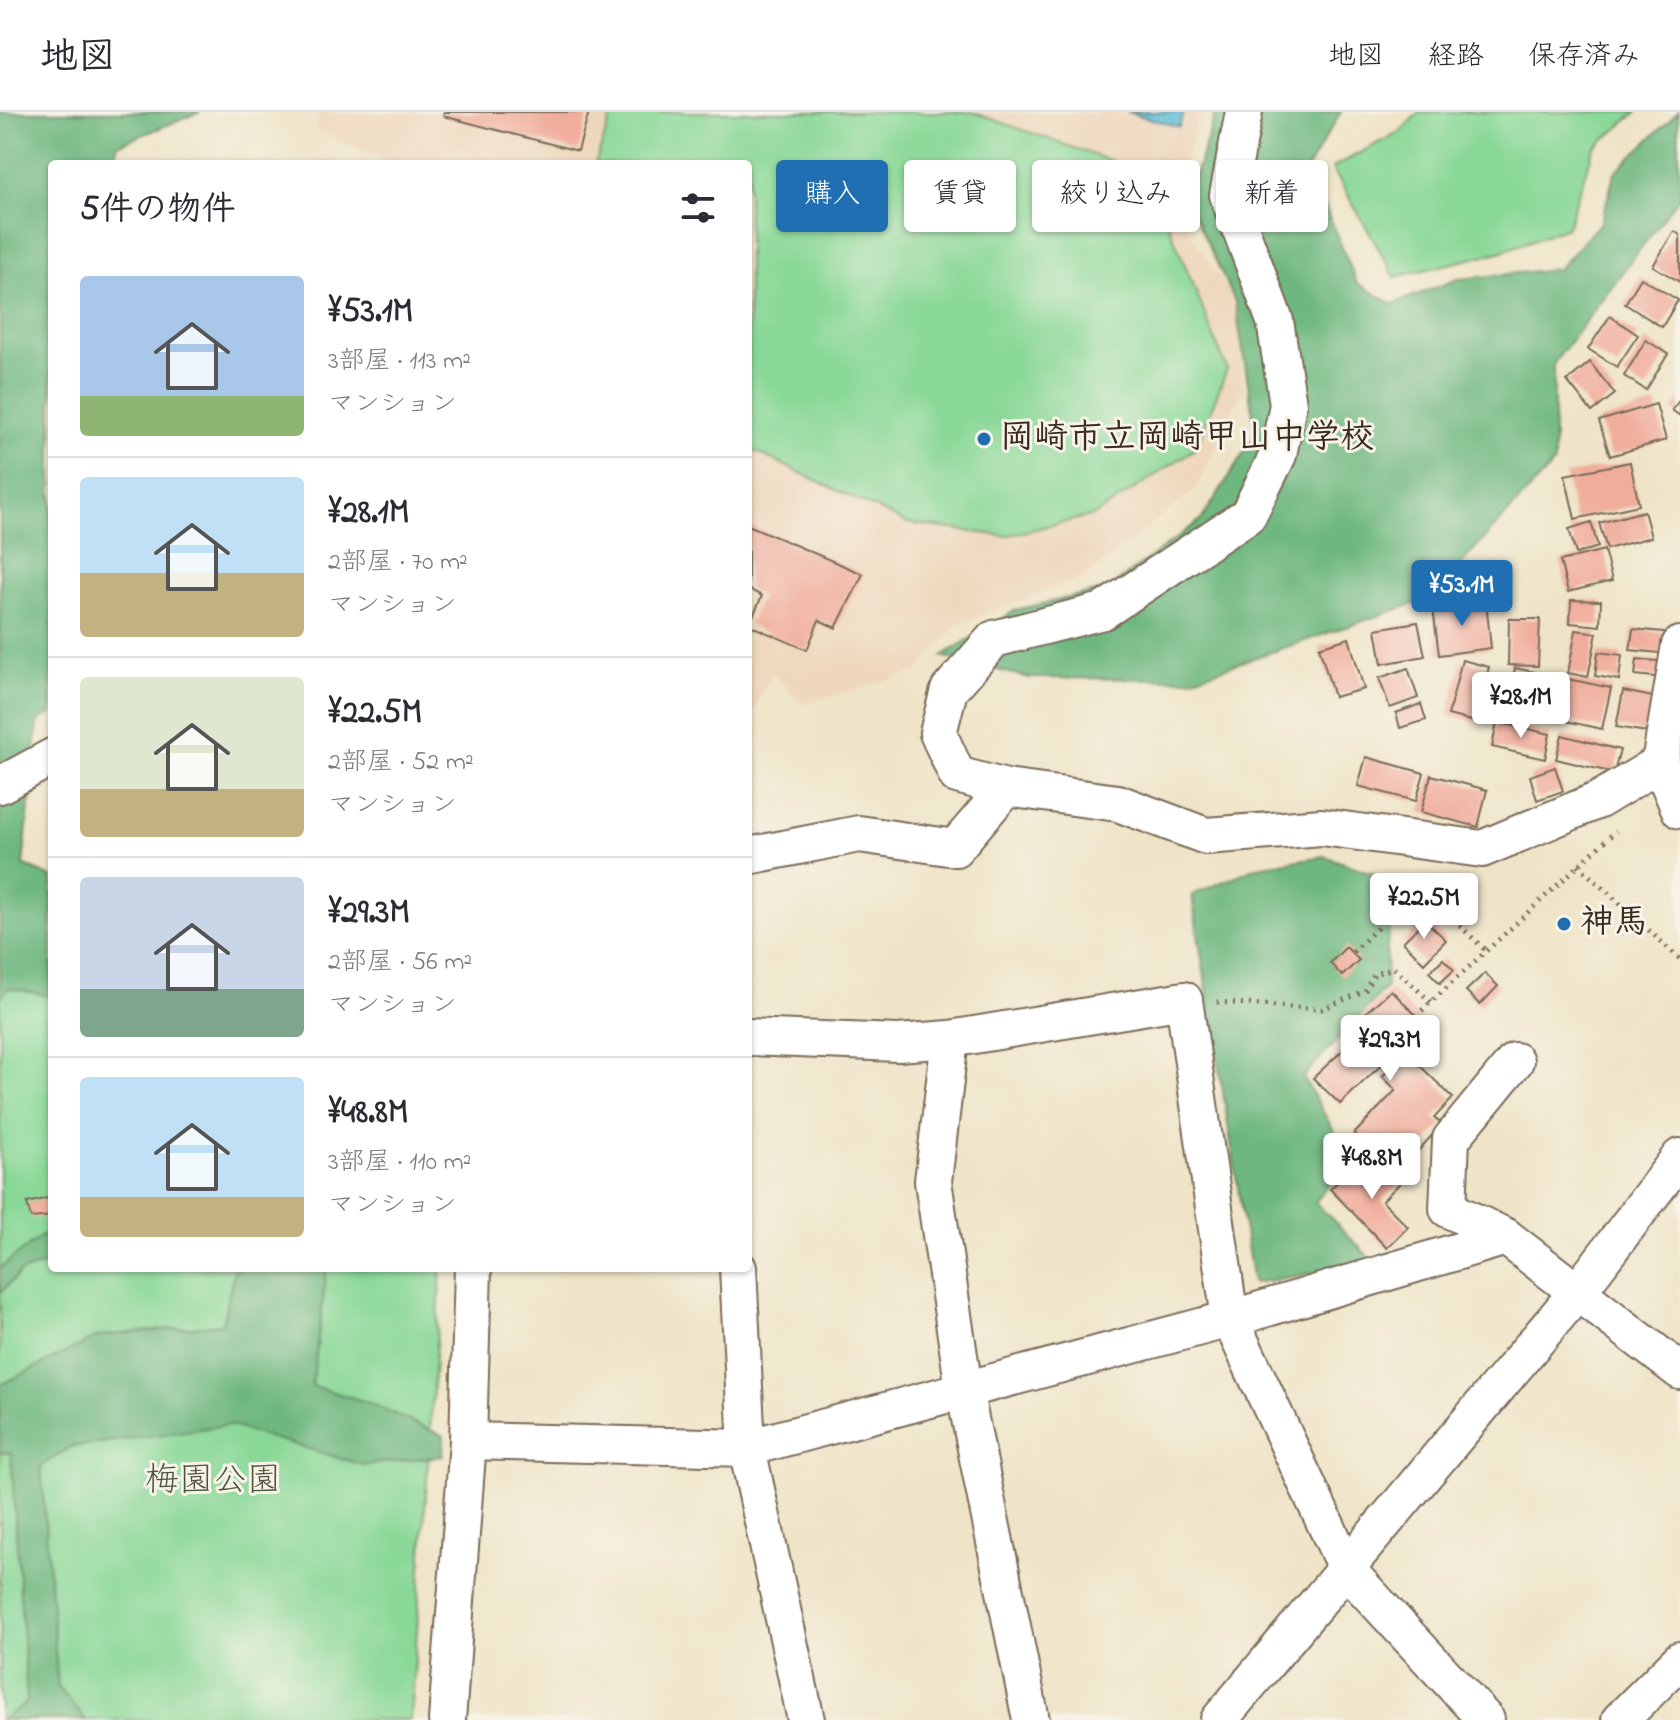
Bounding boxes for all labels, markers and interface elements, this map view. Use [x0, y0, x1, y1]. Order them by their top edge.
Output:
text: 地図 [40, 31, 116, 87]
text: 地図 [1328, 37, 1384, 78]
text: 経路 [1428, 37, 1484, 78]
text: 保存済み [1528, 37, 1640, 78]
chip: 購入 [776, 160, 888, 232]
chip: 賃貸 [904, 160, 1016, 232]
chip: 絞り込み [1032, 160, 1200, 232]
chip: 新着 [1216, 160, 1328, 232]
text: 5件の物件 [80, 186, 235, 236]
icon: filters [676, 186, 720, 230]
text: ¥53.1M [328, 288, 413, 338]
icon: home [144, 308, 240, 404]
text: 3部屋 · 113 m² [328, 343, 471, 381]
text: マンション [328, 386, 457, 424]
place label: 岡崎市立岡崎甲山中学校 [1000, 414, 1374, 464]
marker: 岡崎市立岡崎甲山中学校 [975, 430, 993, 448]
text: ¥28.1M [328, 489, 409, 539]
icon: home [144, 509, 240, 605]
text: 2部屋 · 70 m² [328, 544, 468, 582]
pin: ¥53.1M [1397, 560, 1527, 628]
text: ¥53.1M [1429, 567, 1495, 605]
text: マンション [328, 587, 457, 625]
pin: ¥28.1M [1456, 672, 1586, 740]
text: ¥28.1M [1490, 679, 1552, 717]
text: ¥22.5M [328, 689, 422, 739]
icon: home [144, 709, 240, 805]
text: 2部屋 · 52 m² [328, 744, 474, 782]
text: マンション [328, 787, 457, 825]
pin: ¥22.5M [1359, 873, 1489, 941]
text: ¥22.5M [1388, 880, 1460, 918]
text: ¥29.3M [328, 889, 410, 939]
place label: 神馬 [1580, 899, 1648, 949]
icon: home [144, 909, 240, 1005]
marker: 神馬 [1555, 915, 1573, 933]
text: 2部屋 · 56 m² [328, 944, 472, 982]
text: マンション [328, 987, 457, 1025]
pin: ¥29.3M [1325, 1015, 1455, 1083]
text: ¥29.3M [1359, 1022, 1421, 1060]
text: ¥48.8M [328, 1089, 408, 1139]
icon: home [144, 1109, 240, 1205]
pin: ¥48.8M [1307, 1133, 1437, 1201]
text: ¥48.8M [1341, 1140, 1403, 1178]
text: 3部屋 · 110 m² [328, 1144, 471, 1182]
text: マンション [328, 1187, 457, 1225]
park label: 梅園公園 [145, 1457, 281, 1507]

